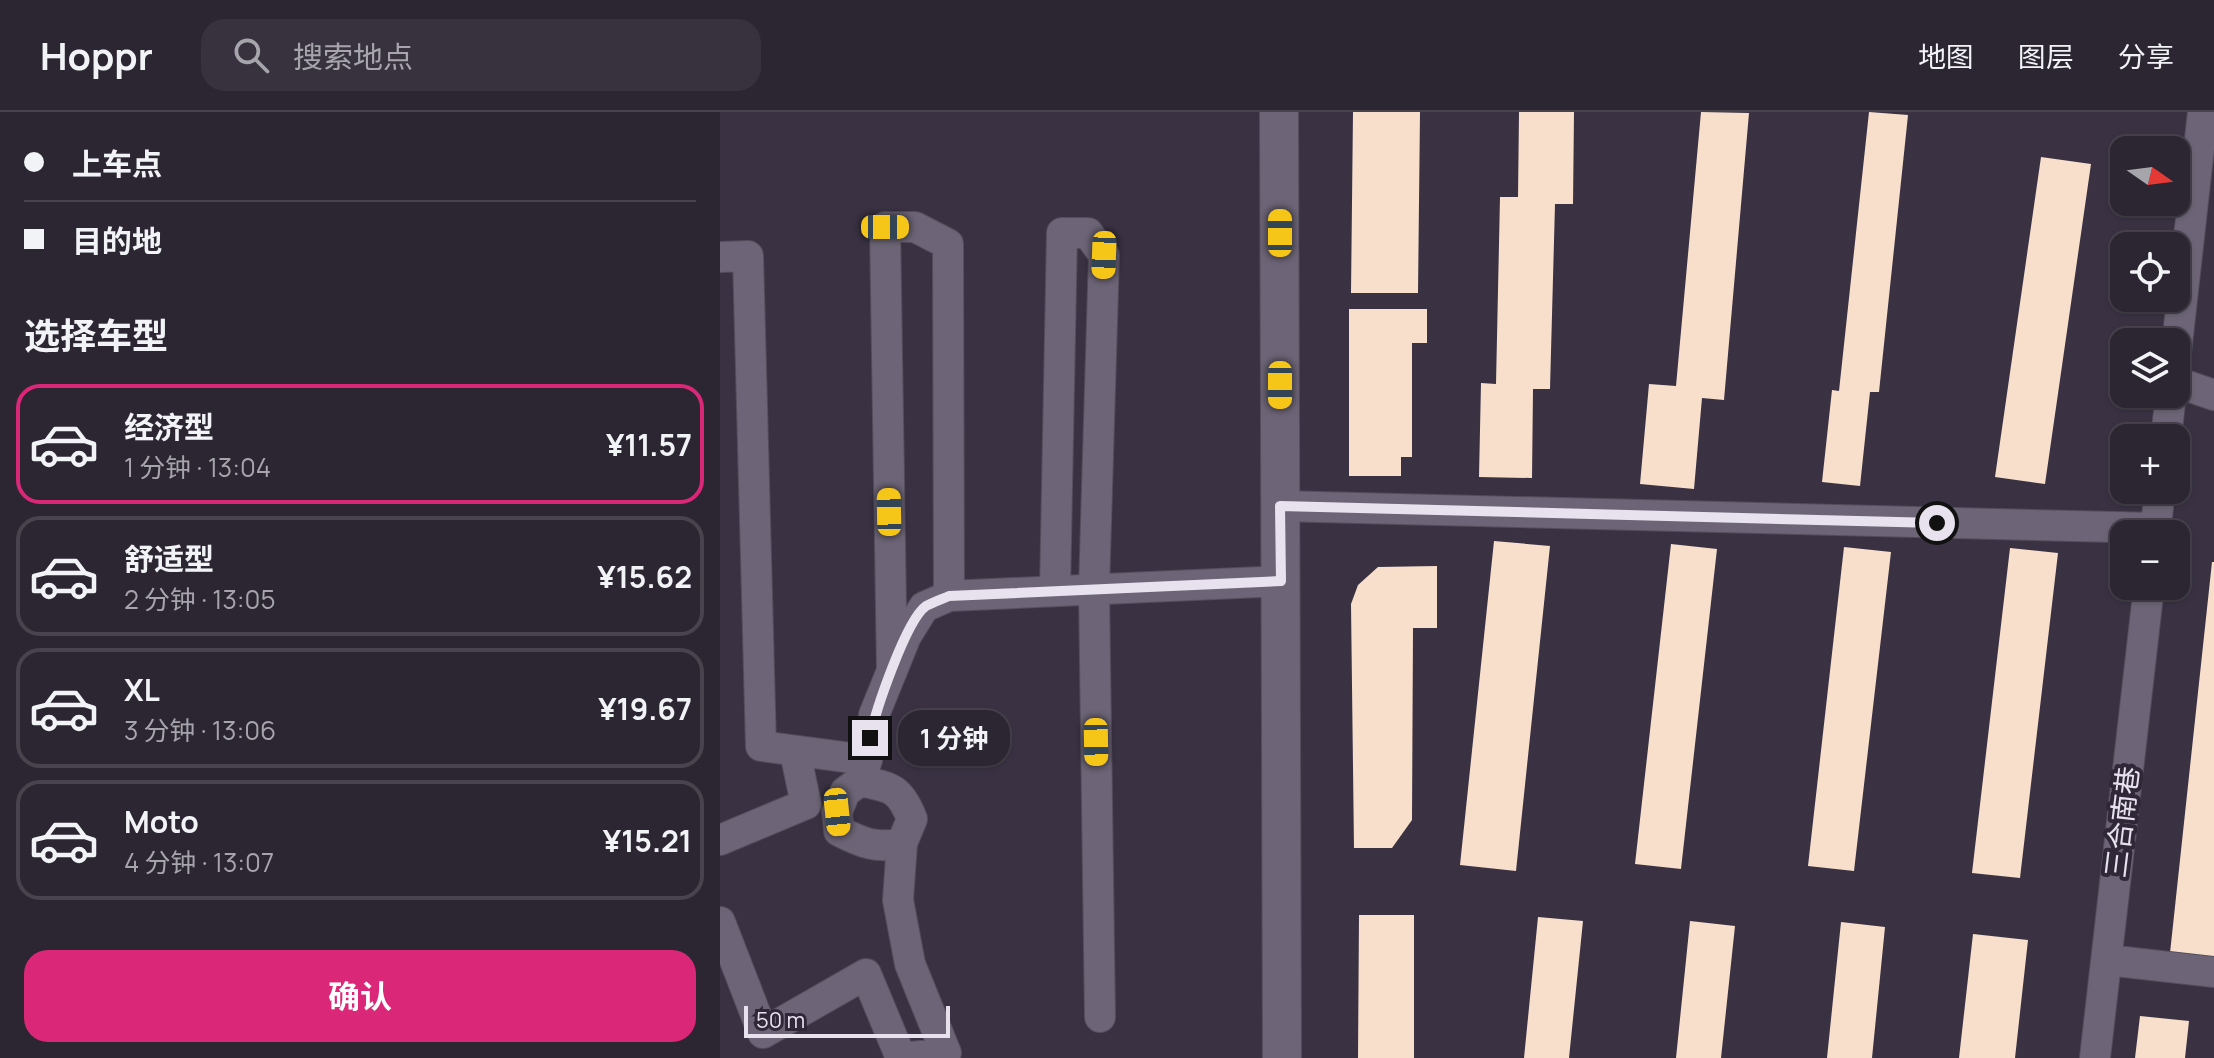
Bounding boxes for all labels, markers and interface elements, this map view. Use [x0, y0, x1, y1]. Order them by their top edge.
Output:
search box [201, 19, 761, 91]
text: Hoppr [40, 29, 153, 81]
icon: search [229, 33, 273, 77]
text: 搜索地点 [293, 36, 413, 77]
text: 地图 [1918, 37, 1974, 75]
text: 图层 [2018, 37, 2074, 75]
text: 分享 [2118, 37, 2174, 75]
north arrow [2110, 136, 2190, 216]
map controls [2110, 136, 2190, 600]
text: 上车点 [72, 143, 162, 184]
car [1268, 209, 1292, 257]
car [861, 215, 909, 239]
text: 目的地 [72, 220, 162, 261]
car [1091, 231, 1117, 279]
button: locate [2110, 232, 2190, 312]
text: 选择车型 [24, 311, 168, 360]
button: layers [2110, 328, 2190, 408]
car [1268, 361, 1292, 409]
text: 经济型 [124, 406, 214, 447]
icon: car [28, 408, 100, 480]
text: ¥11.57 [606, 424, 692, 465]
button: + [2110, 424, 2190, 504]
text: 1 分钟 · 13:04 [124, 449, 271, 485]
car [877, 488, 901, 536]
route start [1919, 505, 1955, 541]
button: − [2110, 520, 2190, 600]
text: 舒适型 [124, 538, 214, 579]
icon: car [28, 540, 100, 612]
text: ¥15.62 [597, 556, 692, 597]
text: 2 分钟 · 13:05 [124, 581, 275, 617]
text: XL [124, 669, 160, 710]
icon: car [28, 672, 100, 744]
text: ¥19.67 [598, 688, 692, 729]
callout: 1 分钟 [898, 710, 1010, 766]
text: 3 分钟 · 13:06 [124, 712, 276, 748]
car [1084, 718, 1108, 766]
route end [852, 720, 888, 756]
text: 1 分钟 [920, 720, 988, 756]
street label: 三合南巷 [2095, 764, 2147, 880]
car [823, 787, 851, 837]
text: Moto [124, 801, 199, 842]
icon: car [28, 804, 100, 876]
text: ¥15.21 [603, 820, 692, 861]
text: 4 分钟 · 13:07 [124, 844, 274, 880]
button: 确认 [24, 950, 696, 1042]
scale bar [744, 1002, 950, 1038]
text: 50 m [756, 1005, 805, 1035]

